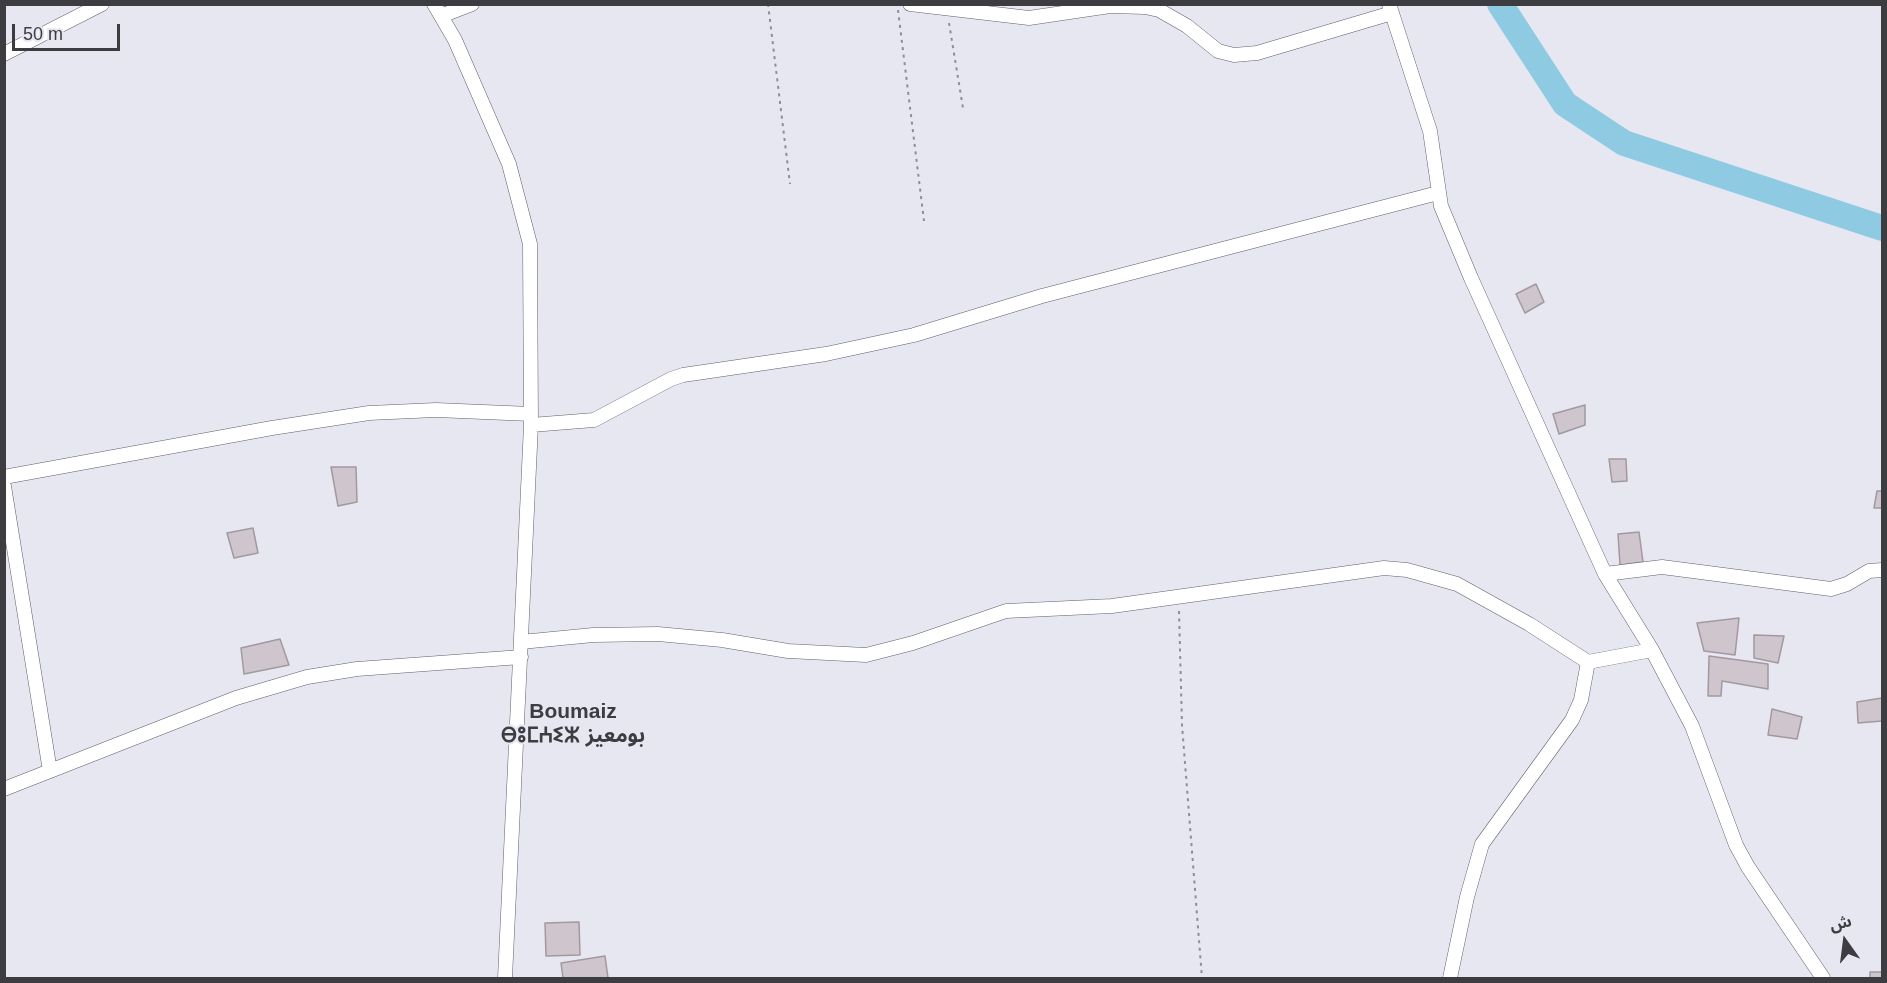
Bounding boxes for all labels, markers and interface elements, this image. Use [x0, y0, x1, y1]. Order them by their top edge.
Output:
scale bar [15, 12, 123, 50]
text: 50 m [23, 24, 63, 44]
district label: Boumaiz ⴱⵓⵎⵄⵉⵣ بومعيز [501, 699, 645, 749]
north arrow [1815, 911, 1875, 971]
text: ش [1828, 912, 1853, 934]

